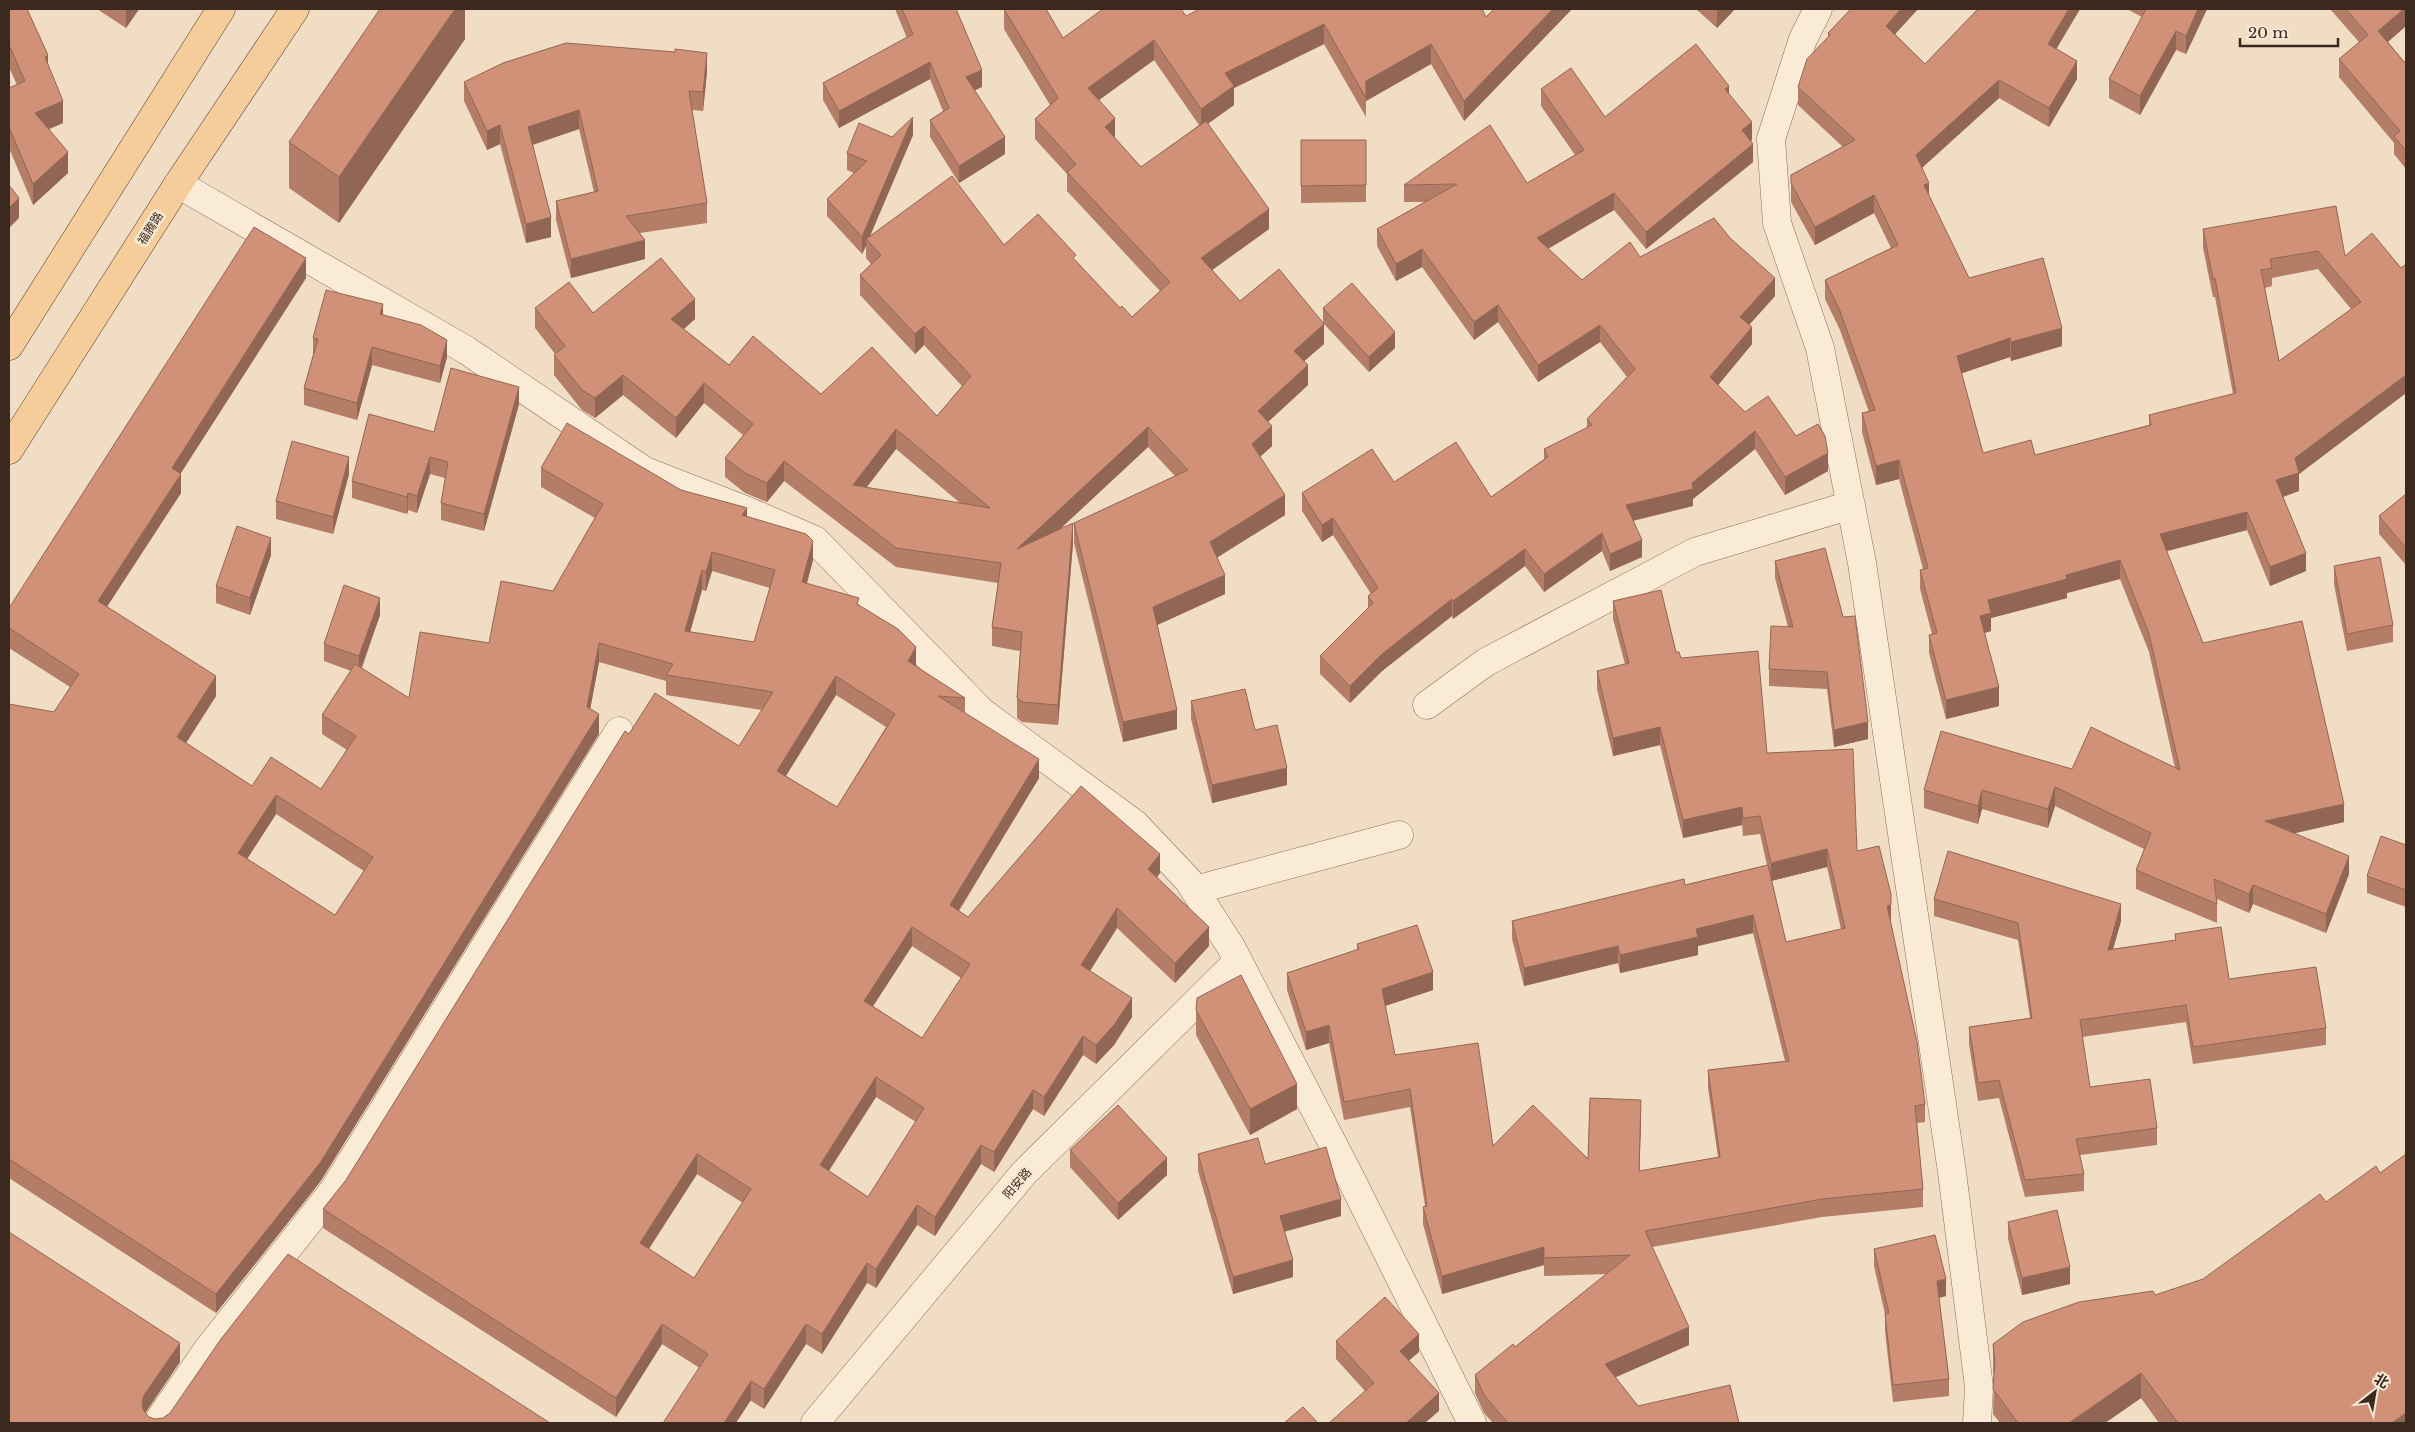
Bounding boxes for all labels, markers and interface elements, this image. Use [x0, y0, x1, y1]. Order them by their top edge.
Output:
scale bar [2240, 15, 2338, 47]
text: 20 m [2248, 23, 2288, 42]
street label: 福腾路 [134, 209, 166, 247]
street label: 阳安路 [1000, 1164, 1034, 1202]
north arrow [2350, 1367, 2400, 1417]
text: 北 [2371, 1370, 2392, 1392]

